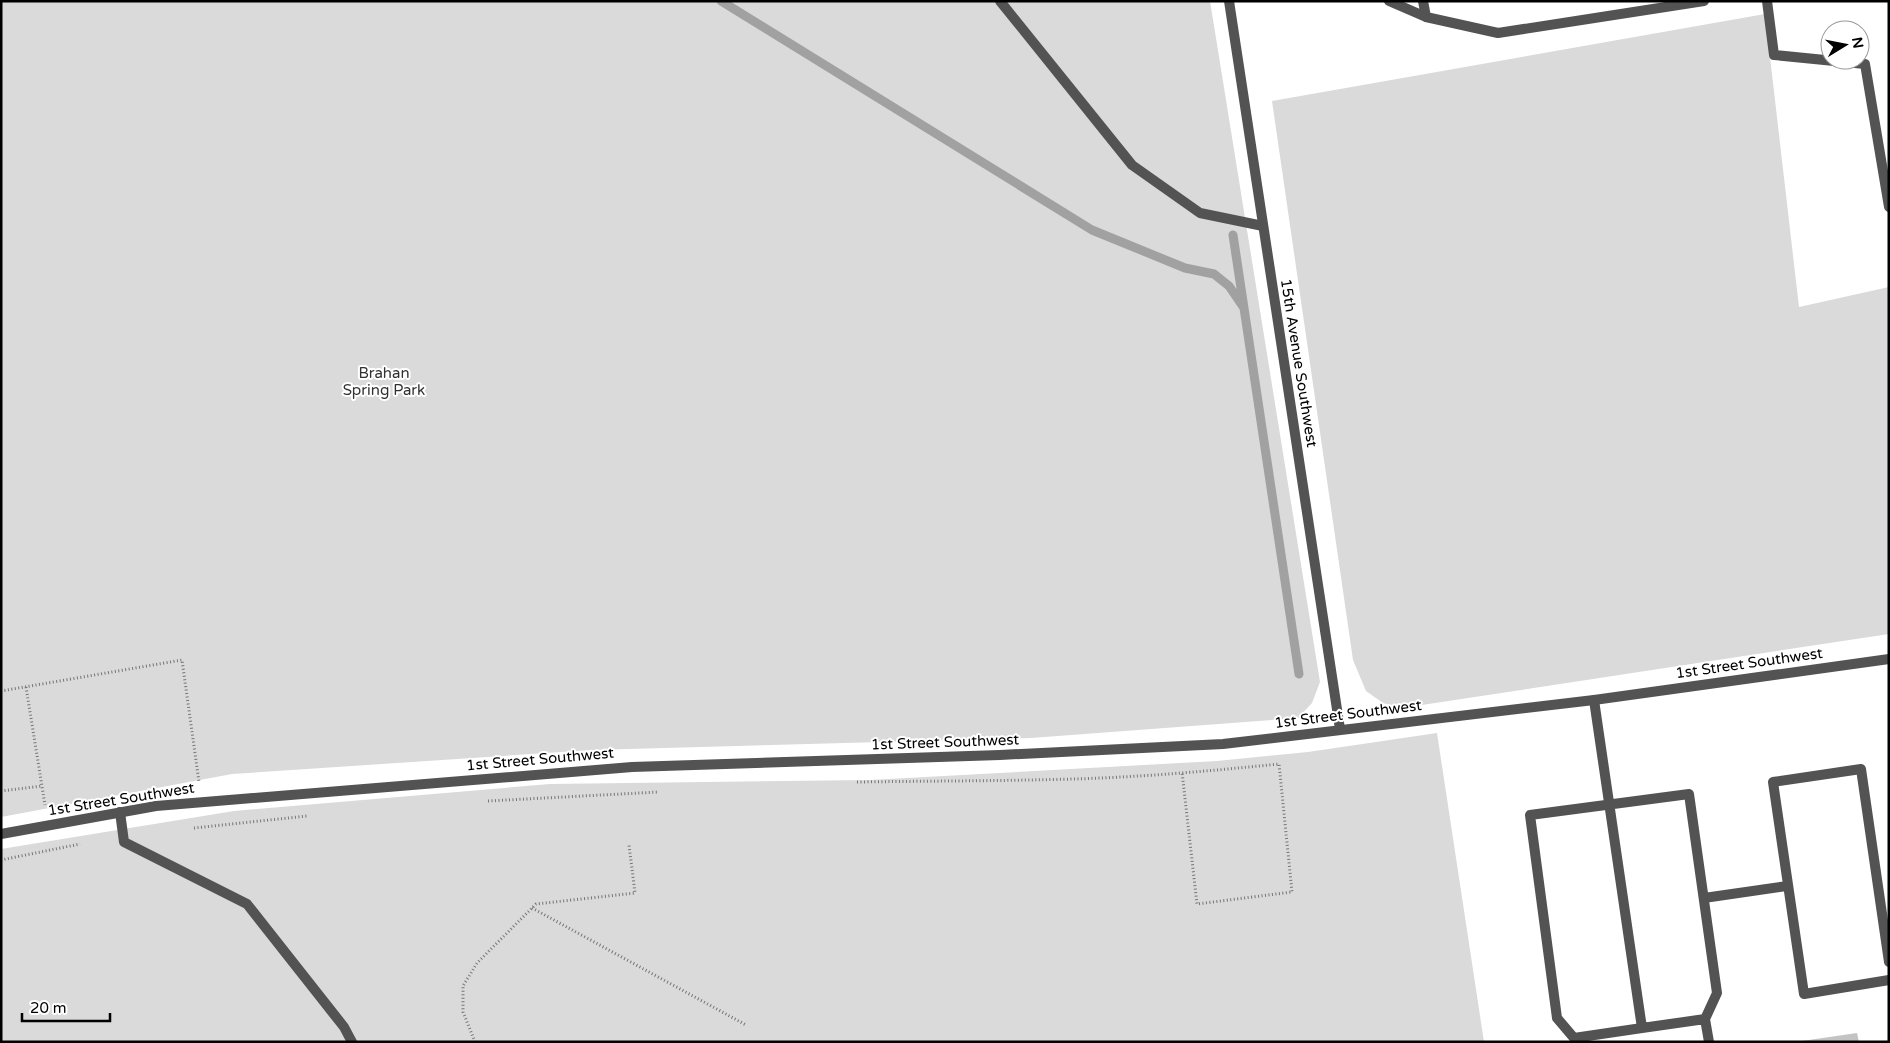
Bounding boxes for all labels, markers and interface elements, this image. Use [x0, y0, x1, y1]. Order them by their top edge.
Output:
north arrow [1820, 20, 1870, 70]
text: N [1848, 36, 1867, 50]
street label: 15th Avenue Southwest [1277, 277, 1321, 449]
park label: Brahan Spring Park [343, 364, 425, 399]
street label: 1st Street Southwest [1674, 644, 1824, 682]
street label: 1st Street Southwest [1273, 696, 1423, 732]
street label: 1st Street Southwest [871, 730, 1020, 754]
street label: 1st Street Southwest [465, 744, 615, 774]
street label: 1st Street Southwest [46, 778, 196, 819]
scale bar [22, 990, 110, 1022]
text: 20 m [30, 999, 67, 1017]

